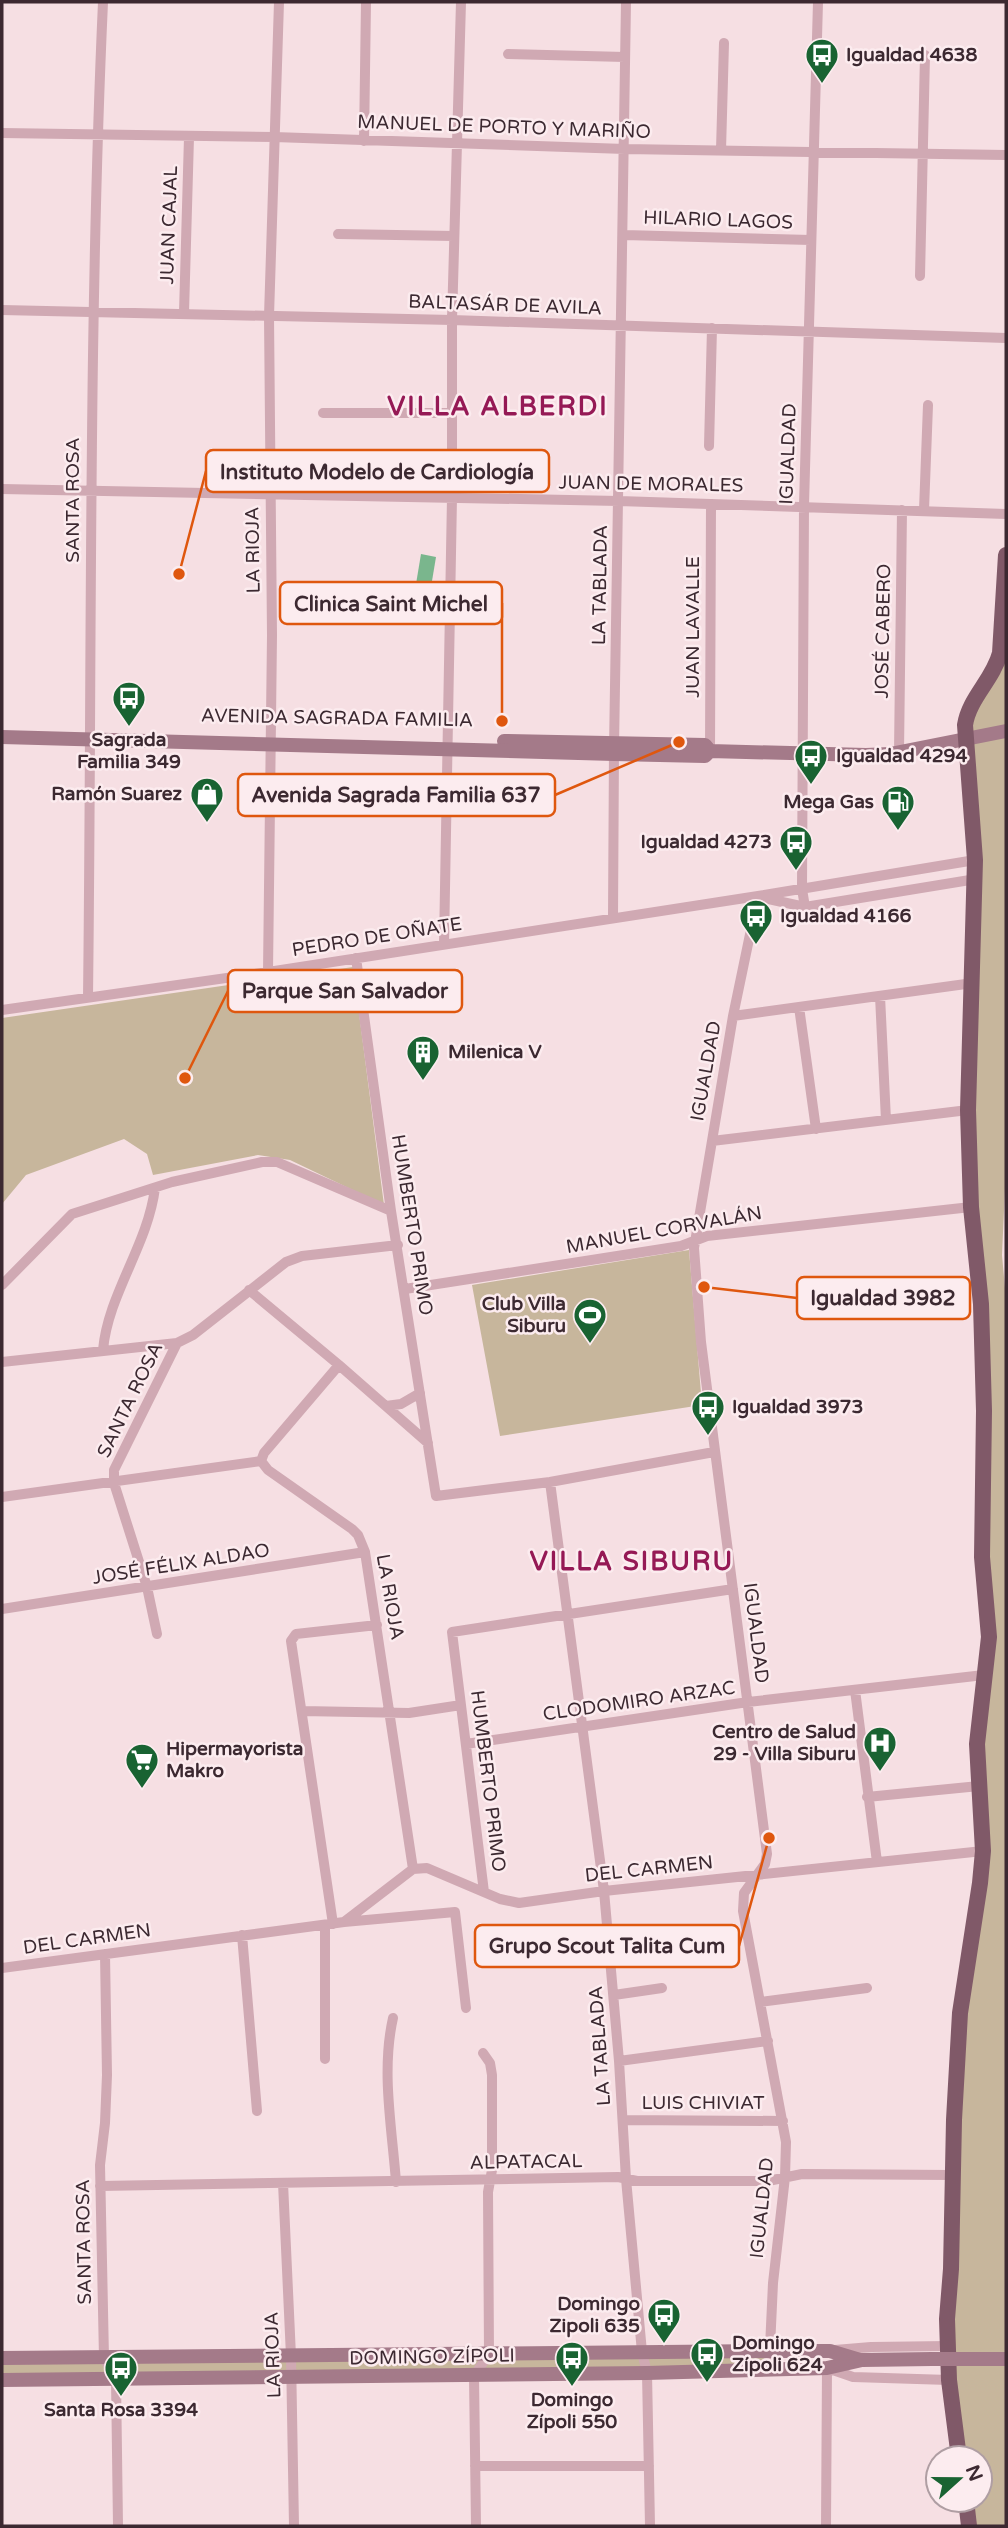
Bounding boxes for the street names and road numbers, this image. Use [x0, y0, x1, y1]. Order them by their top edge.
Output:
street label: MANUEL DE PORTO Y MARIÑO [357, 110, 651, 143]
street label: JUAN CAJAL [156, 165, 182, 285]
street label: HILARIO LAGOS [643, 206, 793, 234]
street label: BALTASÁR DE AVILA [408, 290, 602, 319]
street label: IGUALDAD [775, 403, 801, 505]
street label: SANTA ROSA [62, 437, 84, 563]
street label: JUAN DE MORALES [558, 471, 744, 497]
street label: LA RIOJA [241, 506, 265, 594]
street label: LA TABLADA [588, 525, 612, 645]
street label: JUAN LAVALLE [682, 556, 704, 698]
street label: JOSÉ CABERO [871, 563, 895, 699]
street label: AVENIDA SAGRADA FAMILIA [201, 705, 473, 731]
street label: PEDRO DE OÑATE [290, 912, 464, 961]
street label: IGUALDAD [686, 1019, 726, 1123]
street label: HUMBERTO PRIMO [387, 1133, 437, 1317]
street label: MANUEL CORVALÁN [564, 1201, 764, 1258]
street label: SANTA ROSA [93, 1339, 167, 1461]
street label: JOSÉ FÉLIX ALDAO [91, 1539, 271, 1589]
street label: LA RIOJA [372, 1552, 408, 1642]
street label: IGUALDAD [739, 1581, 773, 1685]
street label: CLODOMIRO ARZAC [541, 1677, 737, 1725]
street label: HUMBERTO PRIMO [466, 1689, 510, 1873]
street label: DEL CARMEN [584, 1851, 714, 1887]
street label: DEL CARMEN [22, 1919, 152, 1959]
street label: LA TABLADA [585, 1985, 615, 2107]
street label: LUIS CHIVIAT [641, 2092, 765, 2114]
street label: ALPATACAL [469, 2150, 583, 2174]
street label: IGUALDAD [746, 2156, 778, 2260]
street label: SANTA ROSA [72, 2179, 96, 2305]
street label: LA RIOJA [260, 2311, 286, 2399]
street label: DOMINGO ZÍPOLI [349, 2344, 515, 2369]

